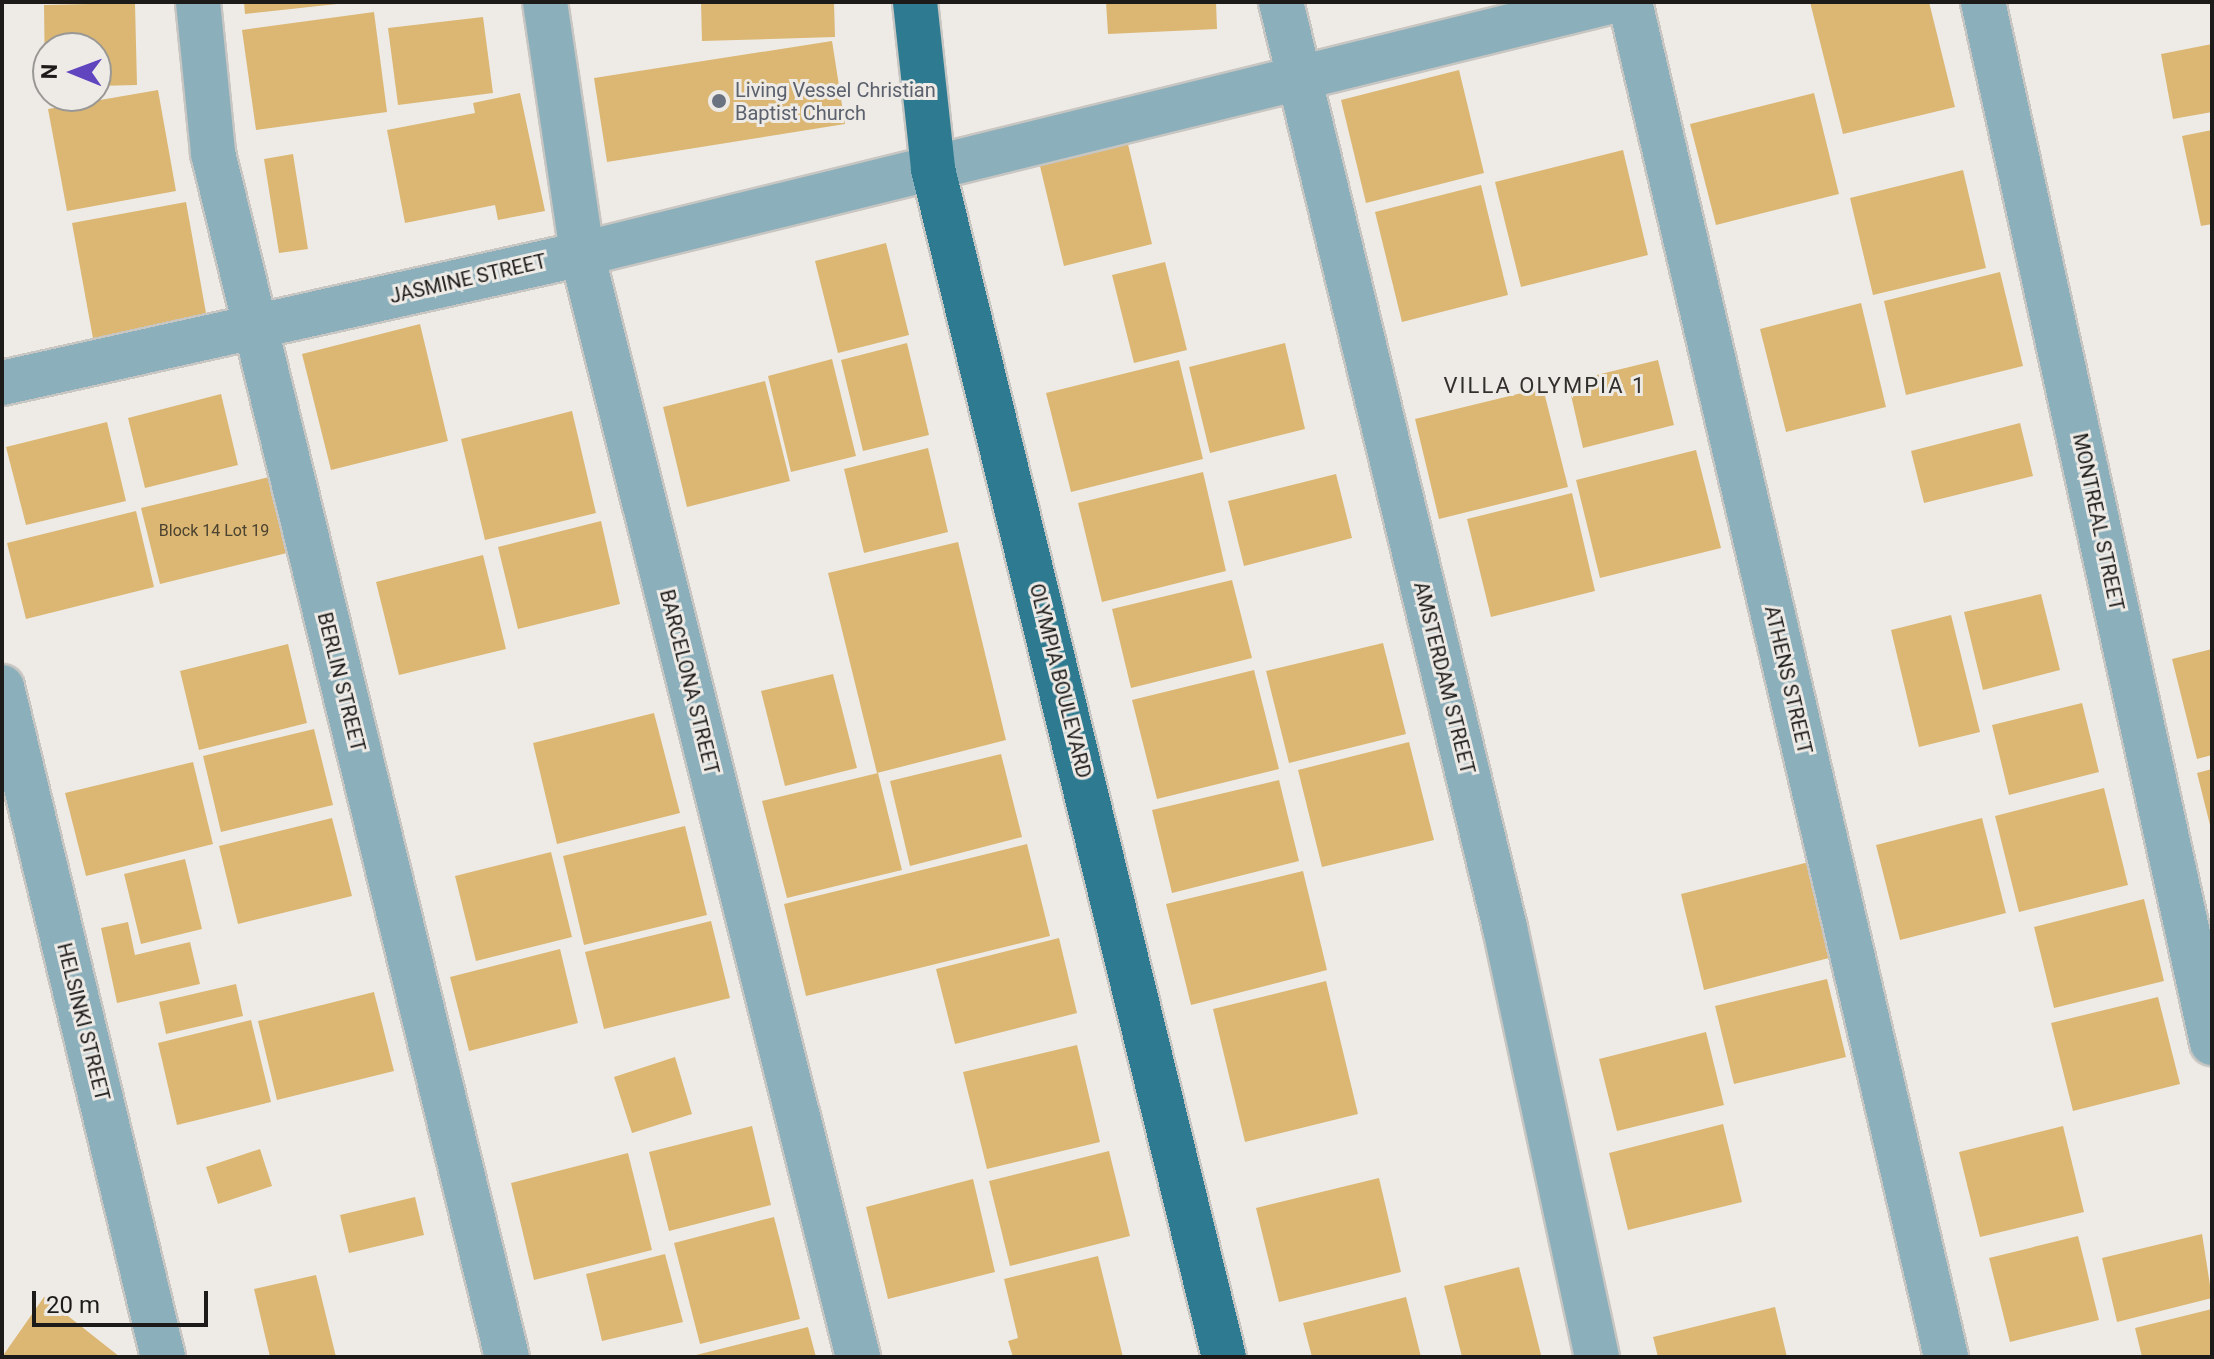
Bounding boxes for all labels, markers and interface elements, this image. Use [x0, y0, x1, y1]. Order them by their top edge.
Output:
north arrow [32, 32, 112, 112]
text: N [37, 64, 62, 80]
place label: Living Vessel Christian Baptist Church [735, 78, 936, 125]
marker: Living Vessel Christian Baptist Church [710, 92, 728, 110]
street label: JASMINE STREET [387, 249, 549, 309]
district label: VILLA OLYMPIA 1 [1444, 373, 1646, 399]
street label: MONTREAL STREET [2067, 431, 2129, 613]
house number: Block 14 Lot 19 [159, 521, 269, 541]
street label: AMSTERDAM STREET [1408, 579, 1480, 777]
street label: OLYMPIA BOULEVARD [1024, 581, 1096, 781]
street label: BARCELONA STREET [654, 587, 724, 777]
street label: ATHENS STREET [1759, 604, 1817, 756]
street label: BERLIN STREET [312, 610, 370, 754]
street label: HELSINKI STREET [52, 941, 114, 1103]
scale bar [36, 1275, 212, 1325]
text: 20 m [46, 1291, 100, 1319]

